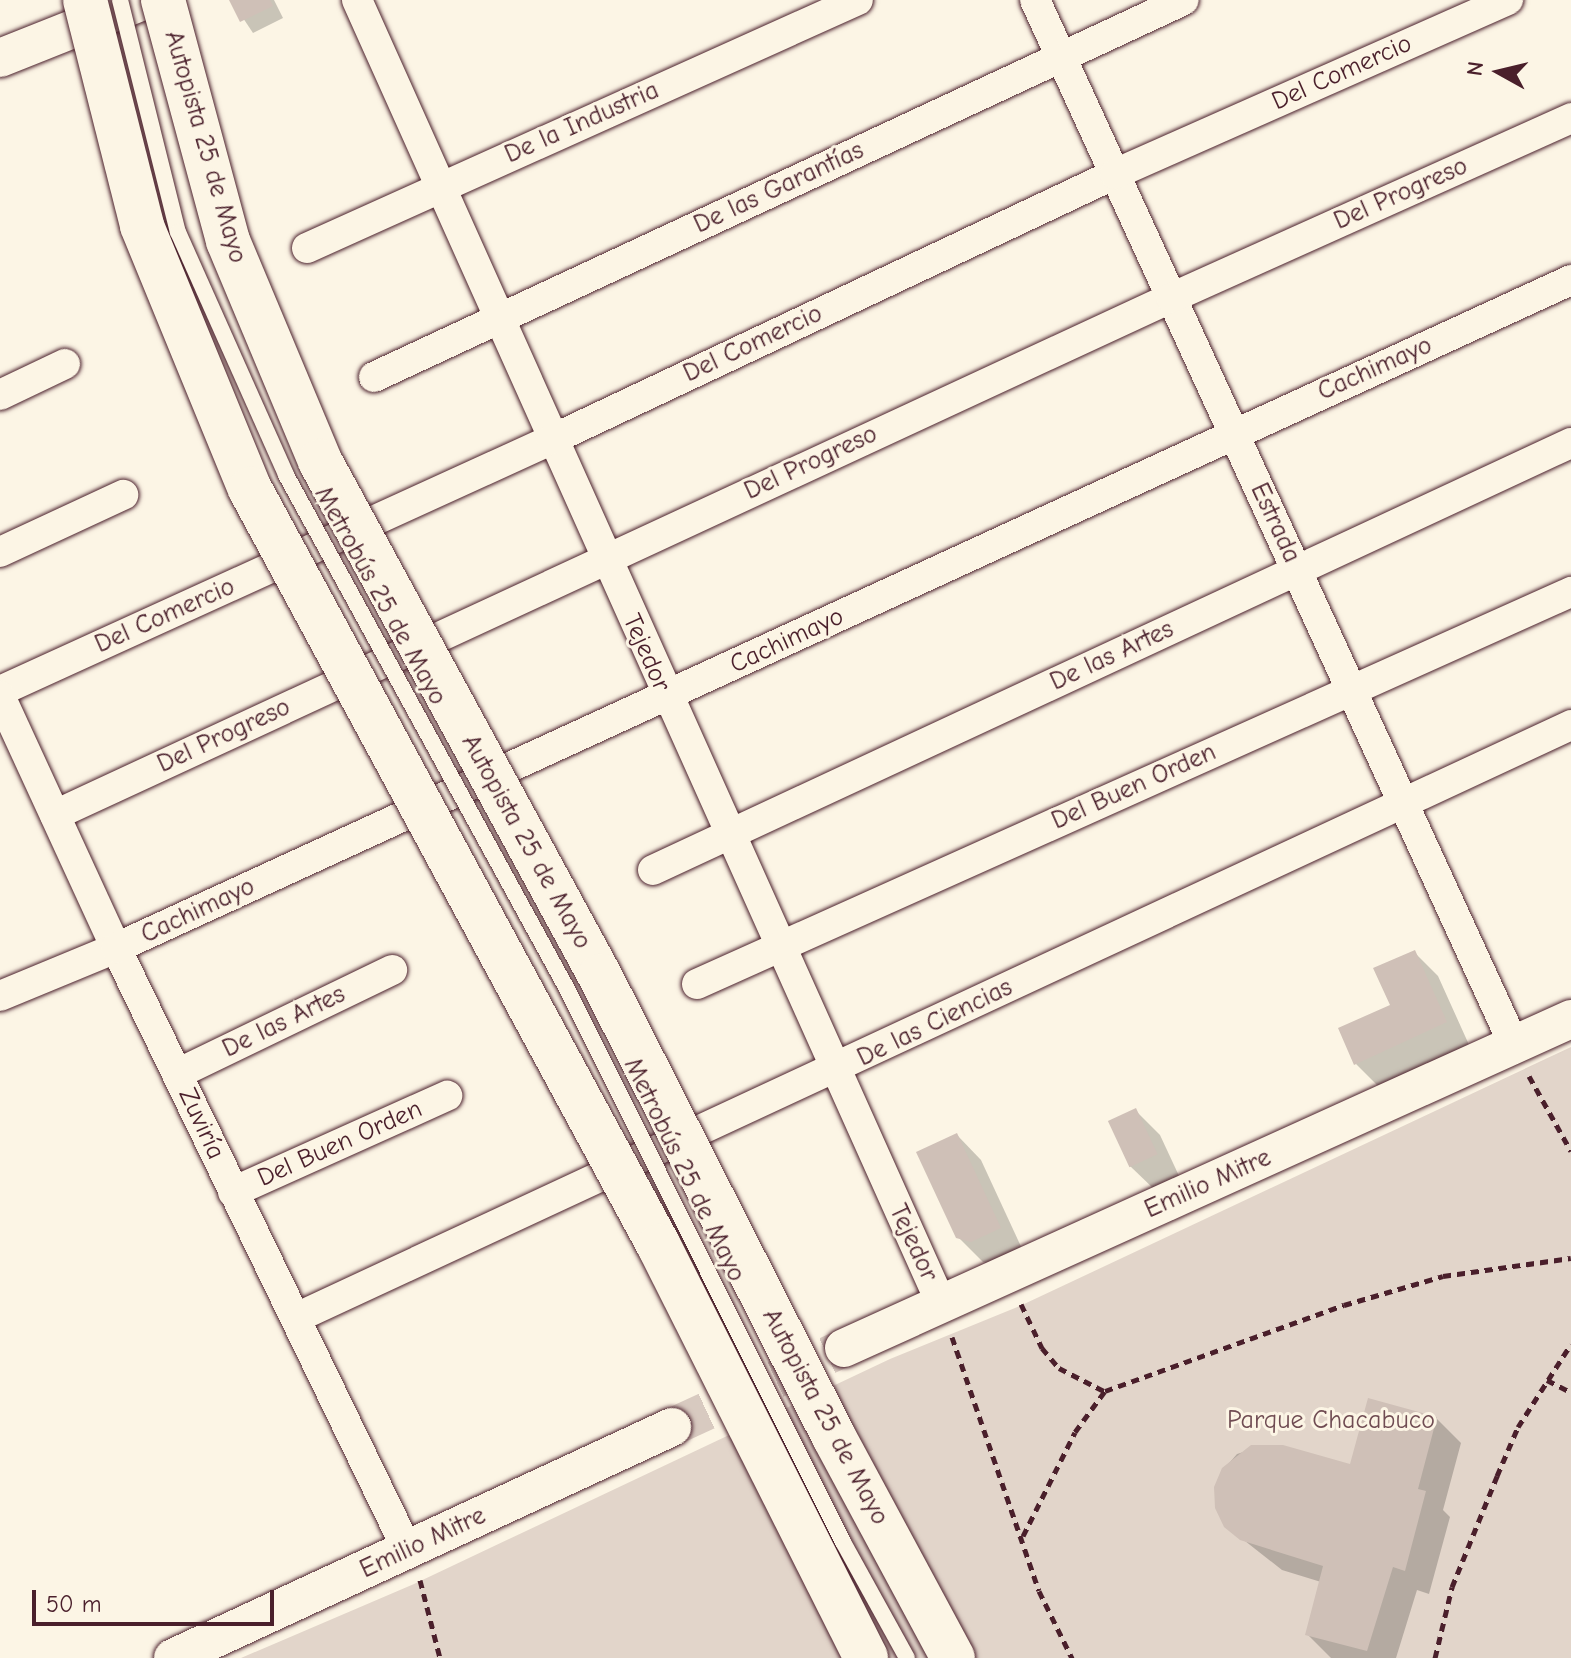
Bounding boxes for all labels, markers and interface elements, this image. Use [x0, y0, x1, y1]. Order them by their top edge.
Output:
street label: Autopista 25 de Mayo [157, 27, 253, 267]
street label: Del Comercio [1267, 28, 1417, 118]
north arrow [1459, 32, 1539, 112]
text: N [1461, 60, 1489, 78]
street label: De la Industria [500, 75, 664, 171]
street label: De las Garantías [689, 135, 869, 241]
street label: Del Progreso [1329, 151, 1473, 237]
street label: Del Comercio [679, 298, 827, 390]
street label: Cachimayo [1313, 330, 1437, 408]
street label: Del Progreso [740, 419, 882, 507]
street label: Estrada [1243, 478, 1307, 568]
street label: Metrobús 25 de Mayo [307, 481, 453, 711]
street label: Del Comercio [90, 571, 240, 661]
street label: Cachimayo [725, 601, 849, 681]
street label: Tejedor [615, 609, 677, 697]
street label: De las Artes [1045, 614, 1179, 698]
street label: Del Progreso [153, 692, 295, 780]
street label: Autopista 25 de Mayo [454, 729, 598, 955]
street label: Del Buen Orden [1047, 737, 1221, 837]
street label: Cachimayo [136, 871, 260, 951]
street label: De las Ciencias [852, 972, 1018, 1074]
street label: De las Artes [218, 979, 350, 1065]
street label: Metrobús 25 de Mayo [616, 1053, 752, 1287]
street label: Zuviría [171, 1083, 231, 1165]
street label: Del Buen Orden [253, 1094, 427, 1194]
street label: Emilio Mitre [1140, 1142, 1276, 1226]
street label: Tejedor [882, 1199, 944, 1287]
street label: Autopista 25 de Mayo [755, 1304, 895, 1530]
park label: Parque Chacabuco [1227, 1405, 1435, 1437]
street label: Emilio Mitre [355, 1500, 491, 1586]
scale bar [36, 1574, 278, 1624]
text: 50 m [46, 1590, 102, 1618]

